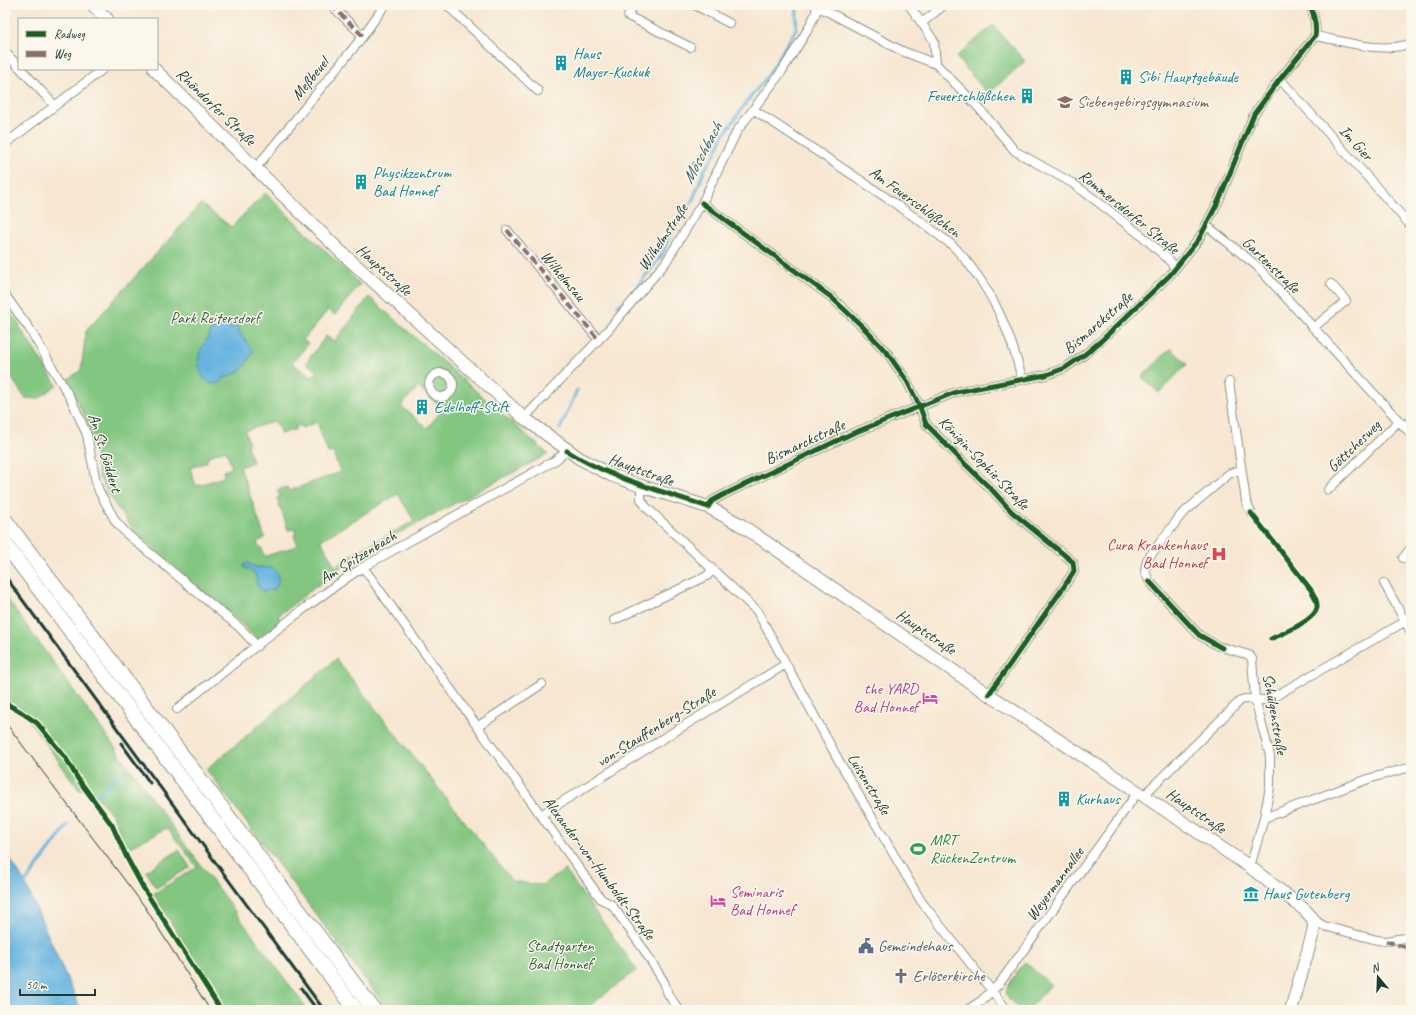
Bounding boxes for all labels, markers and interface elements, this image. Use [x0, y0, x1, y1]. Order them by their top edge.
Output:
legend [18, 18, 158, 70]
text: Radweg [54, 26, 85, 42]
place label: Haus Mayer-Kuckuk [573, 44, 650, 82]
text: Weg [54, 46, 72, 62]
street label: Meßbeuel [287, 51, 335, 104]
building icon: Haus Mayer-Kuckuk [552, 54, 570, 72]
street label: Rhöndorfer Straße [172, 64, 261, 151]
place label: Sibi Hauptgebäude [1138, 67, 1240, 87]
building icon: Sibi Hauptgebäude [1117, 68, 1135, 86]
place label: Feuerschlößchen [927, 86, 1016, 106]
building icon: Feuerschlößchen [1018, 87, 1036, 105]
place label: Siebengebirgsgymnasium [1077, 92, 1210, 112]
school or university icon: Siebengebirgsgymnasium [1056, 93, 1074, 111]
water label: Möschbach [677, 118, 727, 187]
street label: Im Gier [1335, 121, 1378, 166]
street label: Am Feuerschlößchen [865, 162, 965, 242]
place label: Physikzentrum Bad Honnef [373, 163, 452, 201]
street label: Rommersdorfer Straße [1075, 165, 1185, 260]
building icon: Physikzentrum Bad Honnef [352, 173, 370, 191]
street label: Wilhelmstraße [633, 198, 694, 274]
street label: Gartenstraße [1238, 232, 1305, 299]
street label: Hauptstraße [352, 240, 417, 301]
street label: Wilhelmsau [536, 247, 591, 306]
street label: Bismarckstraße [1059, 286, 1138, 359]
park label: Park Reitersdorf [170, 308, 263, 328]
place label: Edelhoff-Stift [434, 397, 510, 417]
building icon: Edelhoff-Stift [413, 398, 431, 416]
street label: An St. Göddert [84, 411, 127, 496]
street label: Königin-Sophie-Straße [934, 412, 1035, 515]
street label: Bismarckstraße [762, 414, 850, 469]
street label: Göttchesweg [1323, 415, 1386, 477]
street label: Hauptstraße [606, 449, 678, 492]
street label: Am Spitzenbach [316, 525, 401, 589]
place label: Cura Krankenhaus Bad Honnef [1107, 535, 1210, 573]
hospital icon: Cura Krankenhaus Bad Honnef [1210, 545, 1228, 563]
street label: Hauptstraße [892, 605, 961, 660]
street label: Schülgenstraße [1258, 672, 1292, 758]
place label: the YARD Bad Honnef [854, 679, 921, 717]
street label: von-Stauffenberg-Straße [593, 681, 721, 772]
hotel icon: the YARD Bad Honnef [921, 689, 939, 707]
street label: Luisenstraße [843, 750, 896, 820]
street label: Hauptstraße [1162, 784, 1231, 839]
place label: Kurhaus [1076, 789, 1121, 809]
building icon: Kurhaus [1055, 790, 1073, 808]
street label: Alexander-von-Humboldt-Straße [538, 792, 661, 945]
place label: MRT RückenZentrum [930, 830, 1017, 868]
sports icon: MRT RückenZentrum [909, 840, 927, 858]
street label: Weyermannallee [1022, 842, 1089, 925]
place label: Seminaris Bad Honnef [730, 882, 798, 920]
place label: Haus Gutenberg [1263, 884, 1351, 904]
museum icon: Haus Gutenberg [1242, 885, 1260, 903]
hotel icon: Seminaris Bad Honnef [709, 892, 727, 910]
park label: Stadtgarten Bad Honnef [526, 936, 596, 974]
place label: Gemeindehaus [878, 936, 954, 956]
public building icon: Gemeindehaus [857, 937, 875, 955]
north arrow [1358, 957, 1398, 997]
text: N [1369, 959, 1382, 975]
place label: Erlöserkirche [913, 966, 986, 986]
church icon: Erlöserkirche [892, 967, 910, 985]
scale bar [20, 971, 95, 997]
text: 50 m [26, 977, 48, 993]

